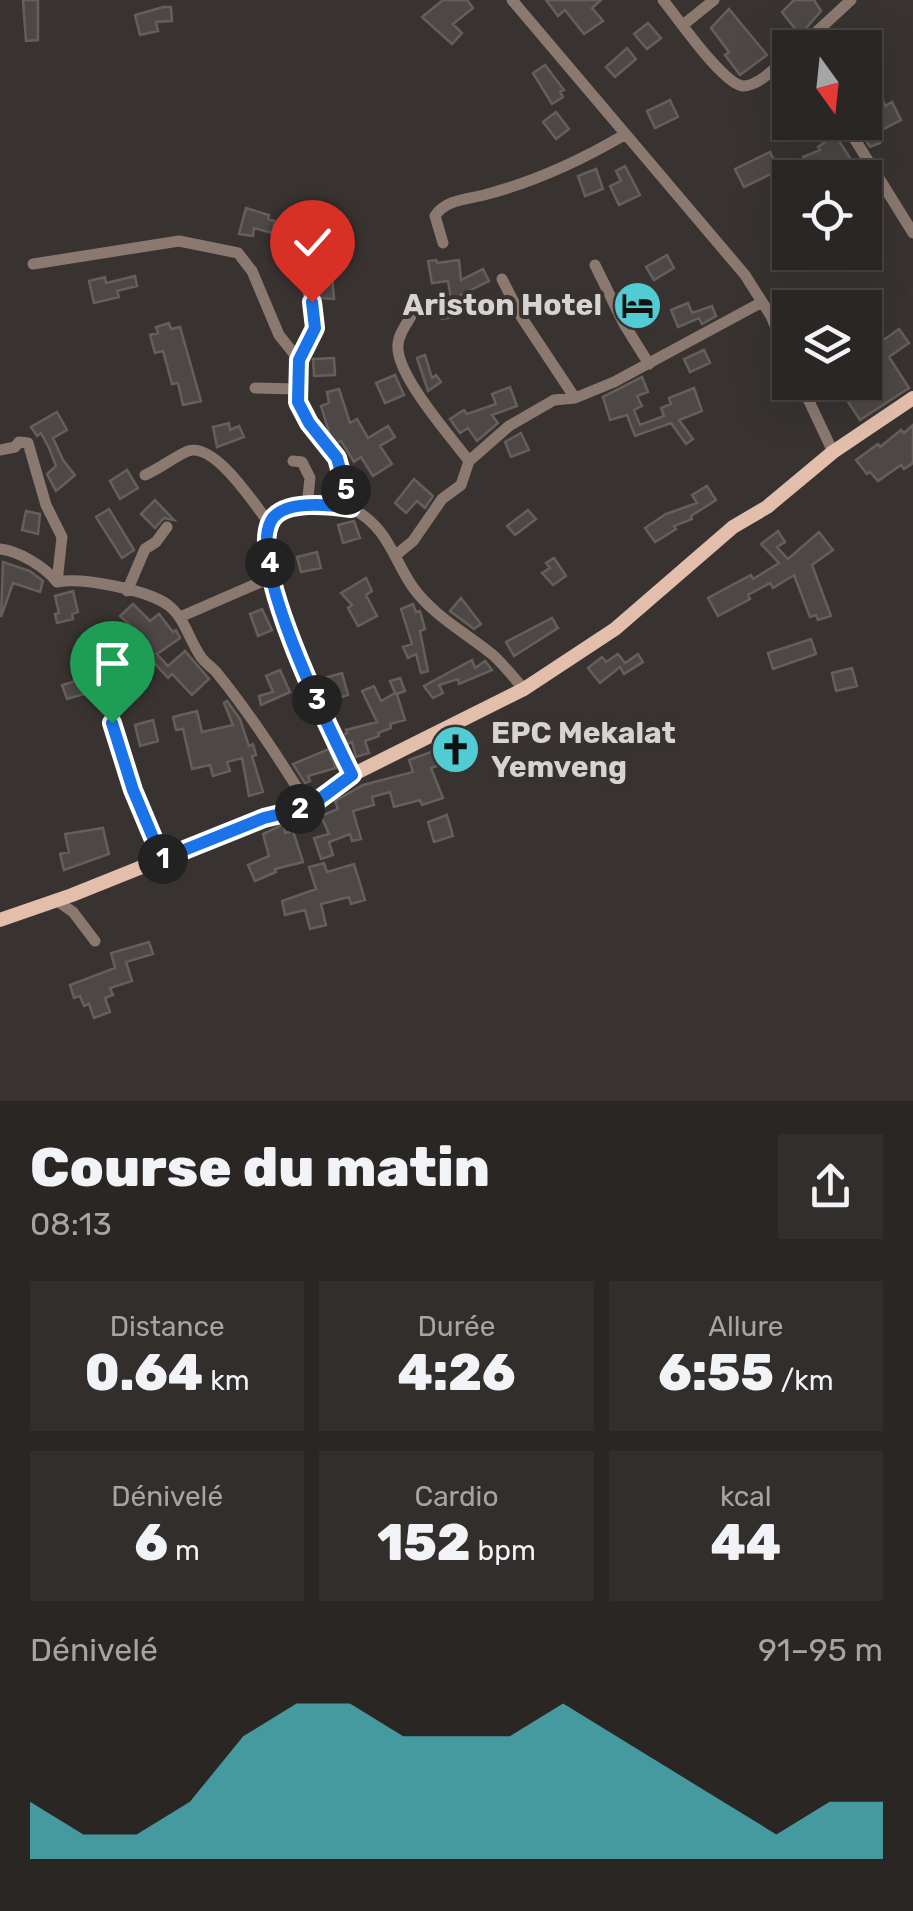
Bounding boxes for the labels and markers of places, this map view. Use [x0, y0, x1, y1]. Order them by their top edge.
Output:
pin [270, 200, 355, 303]
hotel icon: Ariston Hotel [611, 279, 663, 331]
place label: Ariston Hotel [403, 287, 602, 323]
pin: 5 [321, 465, 371, 515]
pin: 4 [245, 538, 295, 588]
pin [70, 621, 155, 724]
pin: 3 [292, 675, 342, 725]
place label: EPC Mekalat Yemveng [491, 715, 676, 785]
church icon: EPC Mekalat Yemveng [430, 724, 482, 776]
pin: 2 [275, 784, 325, 834]
pin: 1 [138, 834, 188, 884]

